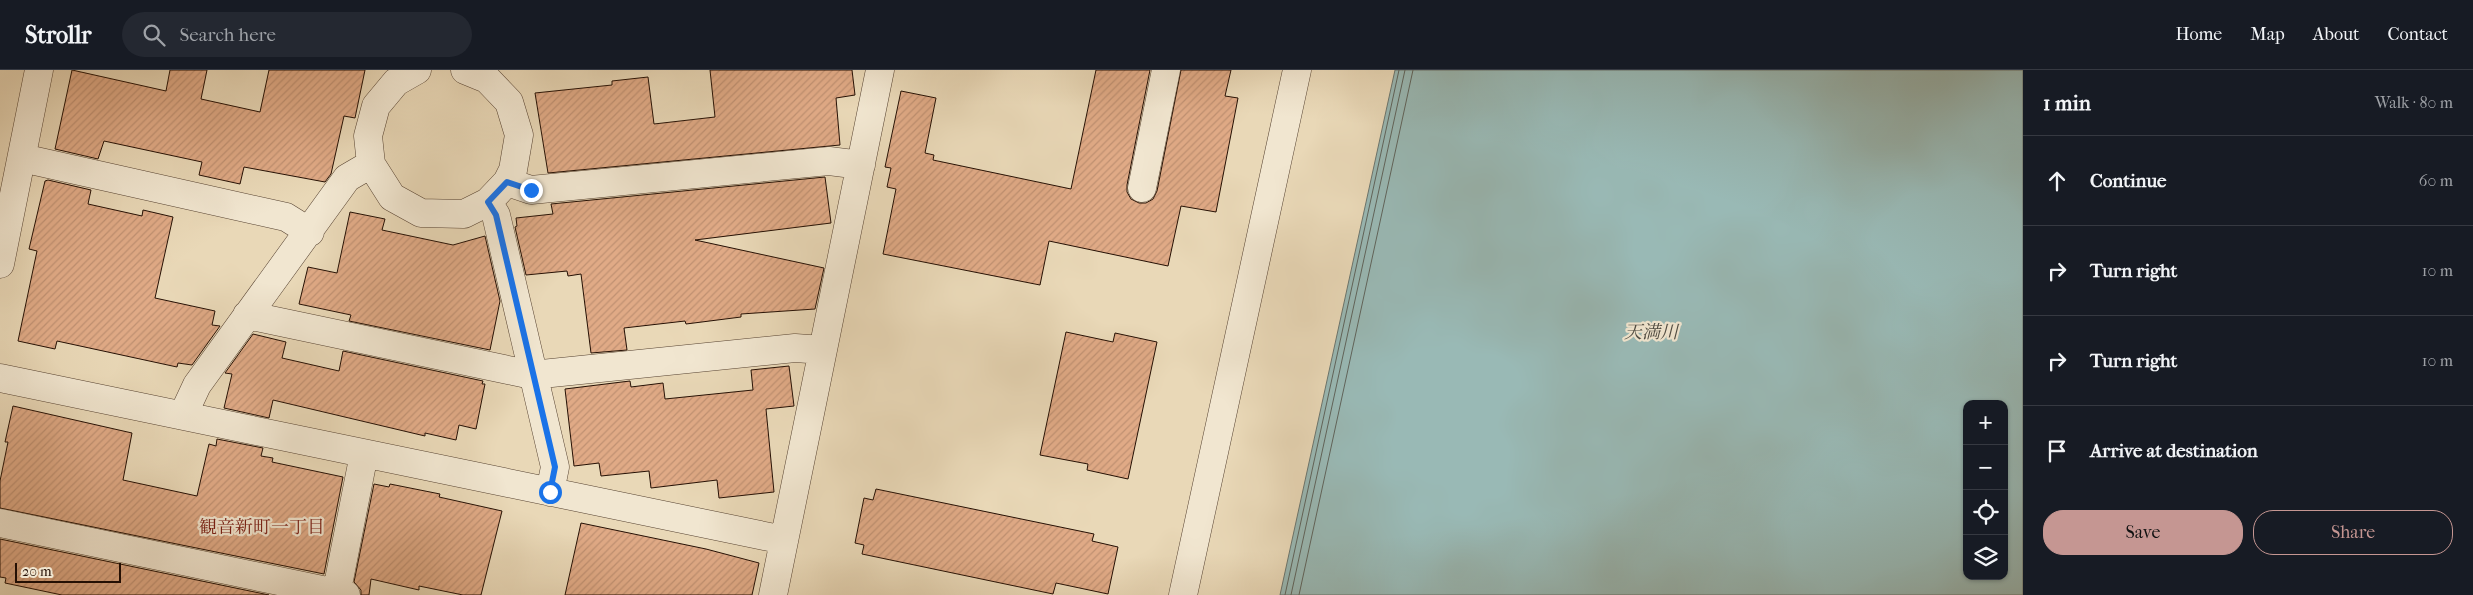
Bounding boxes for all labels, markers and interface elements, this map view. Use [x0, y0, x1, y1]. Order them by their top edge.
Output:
search box [122, 12, 472, 57]
text: Strollr [25, 21, 92, 49]
icon: search [140, 21, 168, 49]
text: Search here [180, 24, 276, 46]
text: Home [2175, 24, 2222, 45]
text: Map [2250, 24, 2285, 45]
text: About [2313, 24, 2359, 45]
text: Contact [2387, 24, 2448, 45]
text: 1 min [2043, 91, 2091, 115]
text: Walk · 80 m [2375, 93, 2453, 112]
icon: ahead [2043, 167, 2071, 195]
text: Continue [2090, 170, 2166, 192]
text: 60 m [2419, 171, 2453, 190]
route end [520, 179, 543, 202]
icon: right [2043, 257, 2071, 285]
text: Turn right [2090, 260, 2177, 282]
text: 10 m [2422, 261, 2453, 280]
water label: 天満川 [1624, 322, 1680, 343]
icon: right [2043, 347, 2071, 375]
text: Turn right [2090, 350, 2177, 372]
text: 10 m [2422, 351, 2453, 370]
map controls [1963, 400, 2008, 580]
button: + [1963, 400, 2008, 445]
icon: arrive [2043, 437, 2071, 465]
text: Arrive at destination [2090, 440, 2258, 462]
button: − [1963, 445, 2008, 490]
route start [539, 481, 562, 504]
button: locate [1963, 490, 2008, 535]
button: Save [2043, 510, 2243, 555]
button: Share [2253, 510, 2453, 555]
district label: 観音新町一丁目 [199, 517, 325, 538]
button: layers [1963, 535, 2008, 580]
scale bar [15, 560, 121, 583]
text: 20 m [22, 563, 52, 580]

